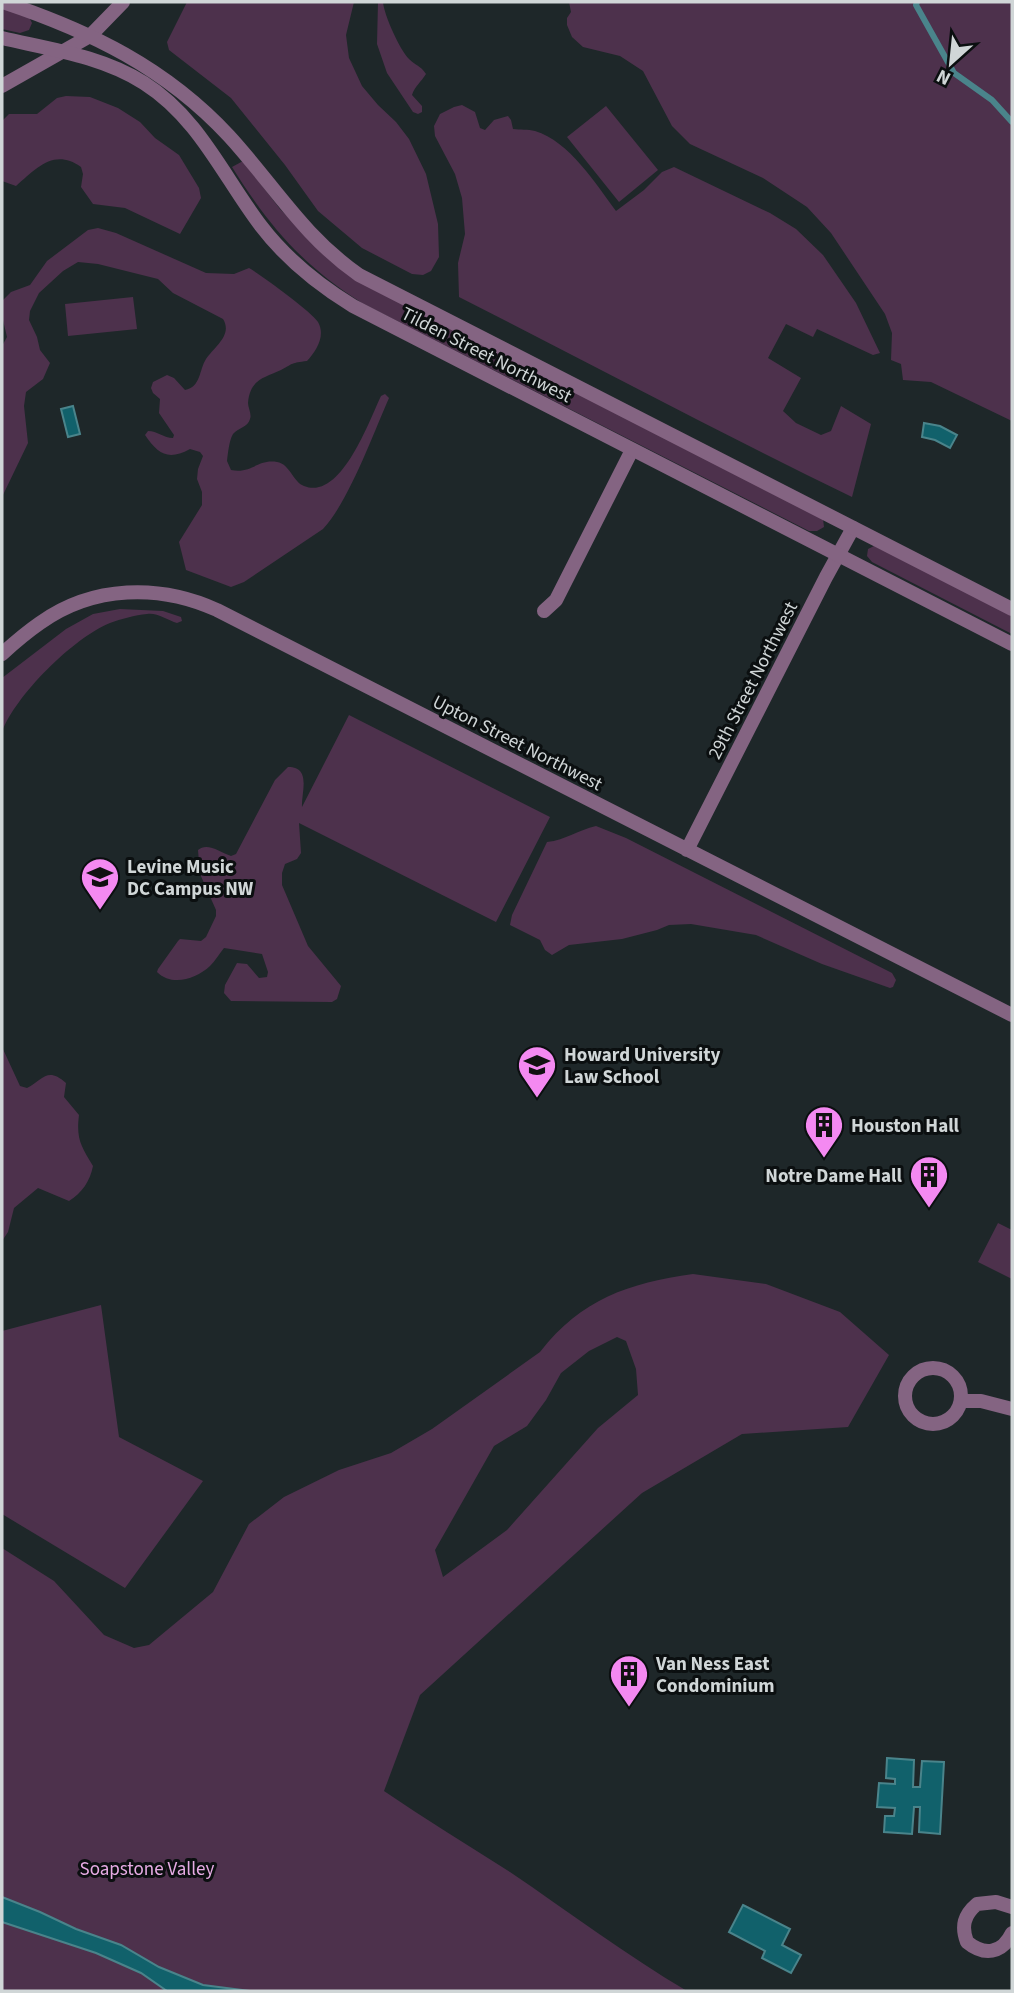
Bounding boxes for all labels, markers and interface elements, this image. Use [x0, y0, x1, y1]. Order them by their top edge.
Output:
north arrow [916, 28, 986, 98]
text: N [932, 62, 956, 92]
street label: Tilden Street Northwest [396, 301, 577, 410]
street label: 29th Street Northwest [702, 597, 805, 764]
street label: Upton Street Northwest [428, 689, 607, 798]
place label: Levine Music DC Campus NW [127, 854, 254, 903]
school or university icon: Levine Music DC Campus NW [79, 856, 121, 911]
place label: Howard University Law School [564, 1042, 721, 1091]
school or university icon: Howard University Law School [516, 1044, 558, 1099]
building icon: Houston Hall [803, 1104, 845, 1159]
place label: Houston Hall [851, 1113, 960, 1140]
building icon: Notre Dame Hall [908, 1154, 950, 1209]
place label: Notre Dame Hall [765, 1163, 903, 1190]
place label: Van Ness East Condominium [655, 1651, 775, 1700]
building icon: Van Ness East Condominium [608, 1653, 650, 1708]
park label: Soapstone Valley [80, 1856, 215, 1883]

